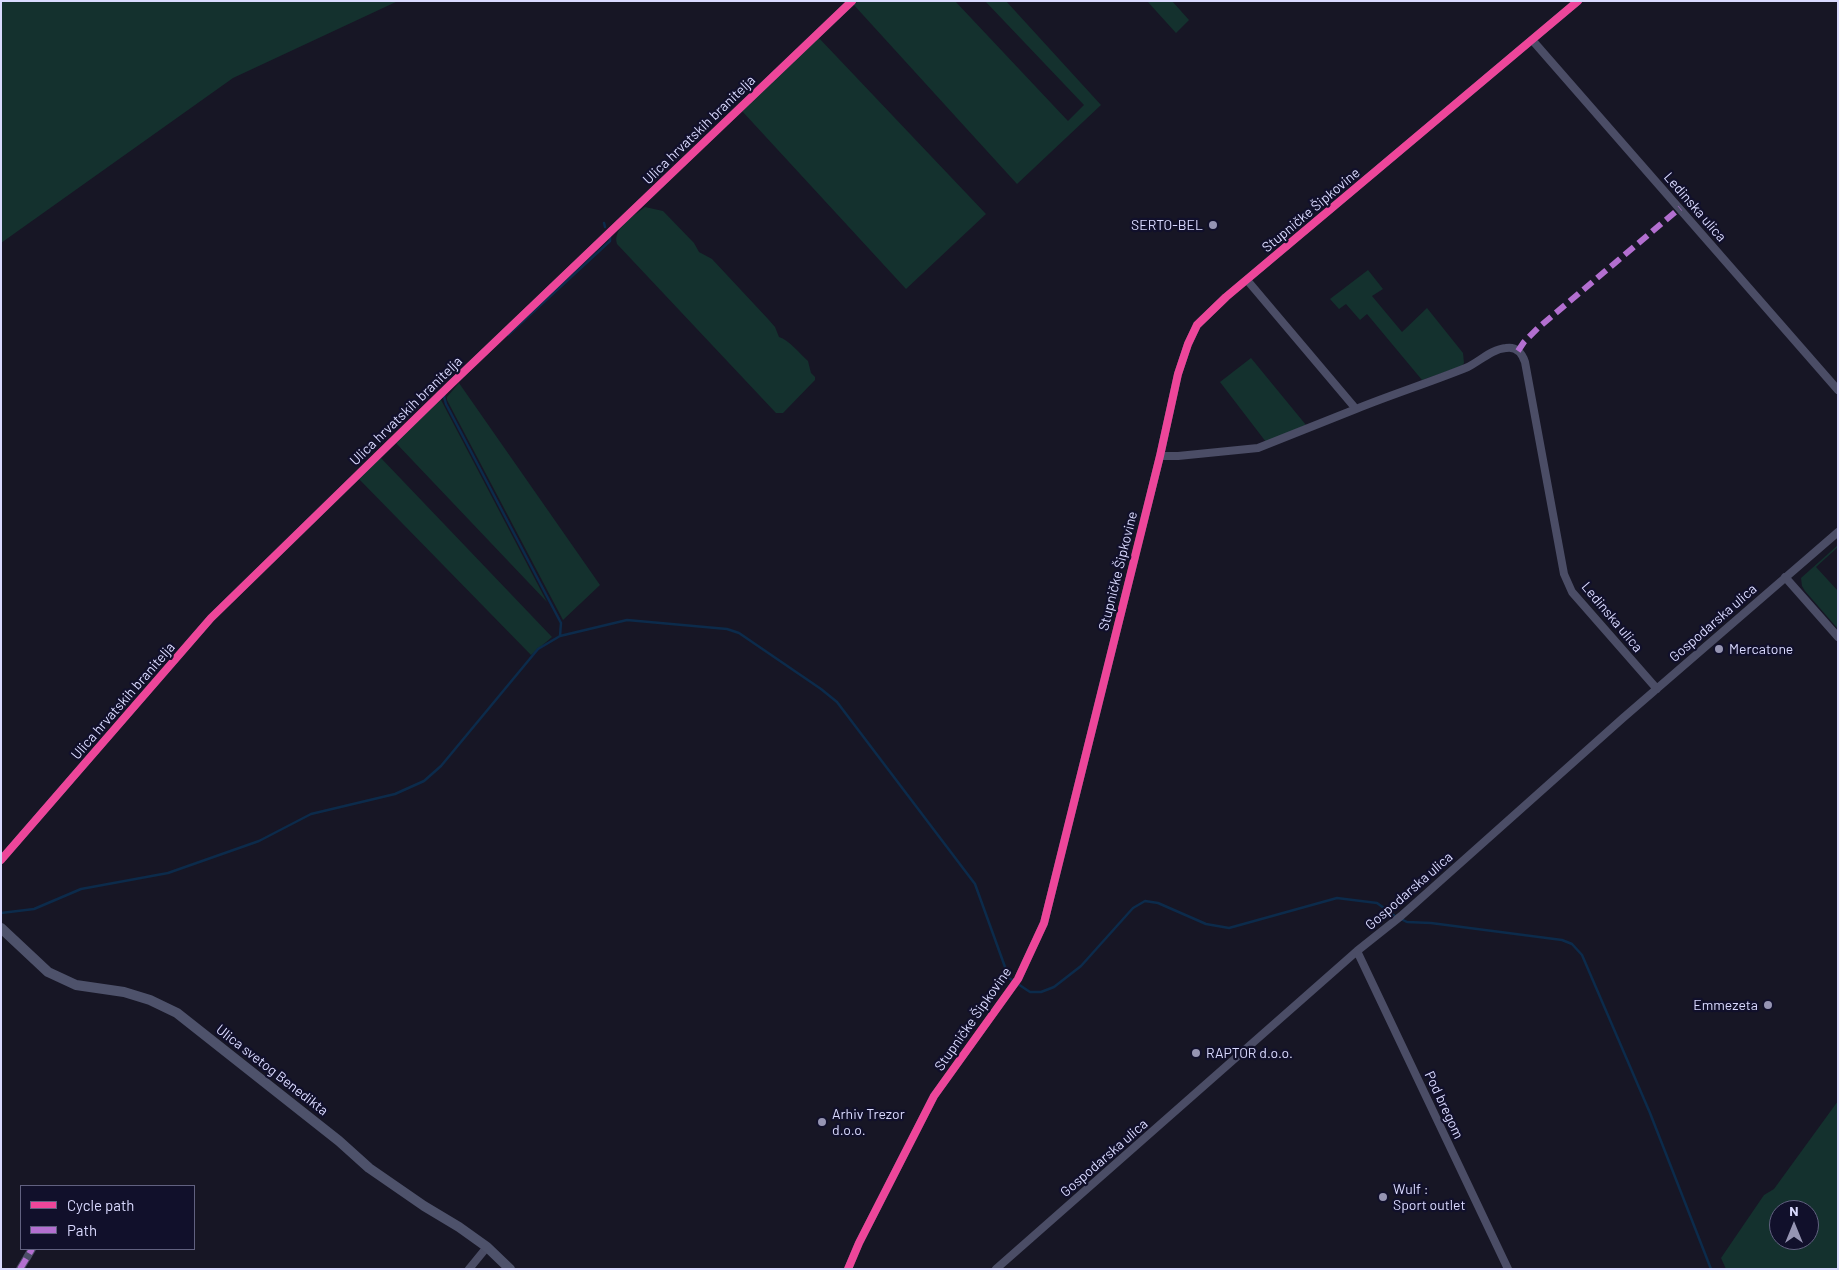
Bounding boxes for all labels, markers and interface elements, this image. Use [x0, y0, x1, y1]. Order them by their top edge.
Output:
street label: Ulica hrvatskih branitelja [639, 72, 759, 188]
street label: Stupničke Šipkovine [1259, 164, 1363, 256]
street label: Ledinska ulica [1660, 169, 1730, 245]
place label: SERTO-BEL [1131, 217, 1203, 233]
marker: SERTO-BEL [1207, 219, 1219, 231]
street label: Ulica hrvatskih branitelja [346, 353, 466, 469]
street label: Stupničke Šipkovine [1095, 509, 1141, 633]
street label: Ledinska ulica [1578, 578, 1646, 656]
street label: Gospodarska ulica [1666, 580, 1760, 666]
street label: Ulica hrvatskih branitelja [68, 639, 178, 763]
place label: Mercatone [1729, 641, 1793, 657]
marker: Mercatone [1713, 643, 1725, 655]
street label: Gospodarska ulica [1362, 848, 1456, 934]
street label: Stupničke Šipkovine [931, 964, 1015, 1074]
place label: Emmezeta [1693, 997, 1758, 1013]
marker: Emmezeta [1762, 999, 1774, 1011]
street label: Ulica svetog Benedikta [213, 1021, 331, 1119]
place label: RAPTOR d.o.o. [1206, 1045, 1293, 1061]
marker: RAPTOR d.o.o. [1190, 1047, 1202, 1059]
street label: Pod bregom [1421, 1068, 1467, 1142]
place label: Arhiv Trezor d.o.o. [832, 1106, 905, 1138]
street label: Gospodarska ulica [1057, 1115, 1151, 1201]
marker: Arhiv Trezor d.o.o. [816, 1116, 828, 1128]
place label: Wulf : Sport outlet [1393, 1181, 1466, 1214]
legend [20, 1185, 195, 1250]
marker: Wulf : Sport outlet [1377, 1191, 1389, 1203]
text: Cycle path [67, 1196, 134, 1214]
north arrow [1769, 1200, 1819, 1250]
text: N [1789, 1202, 1799, 1219]
text: Path [67, 1221, 97, 1239]

